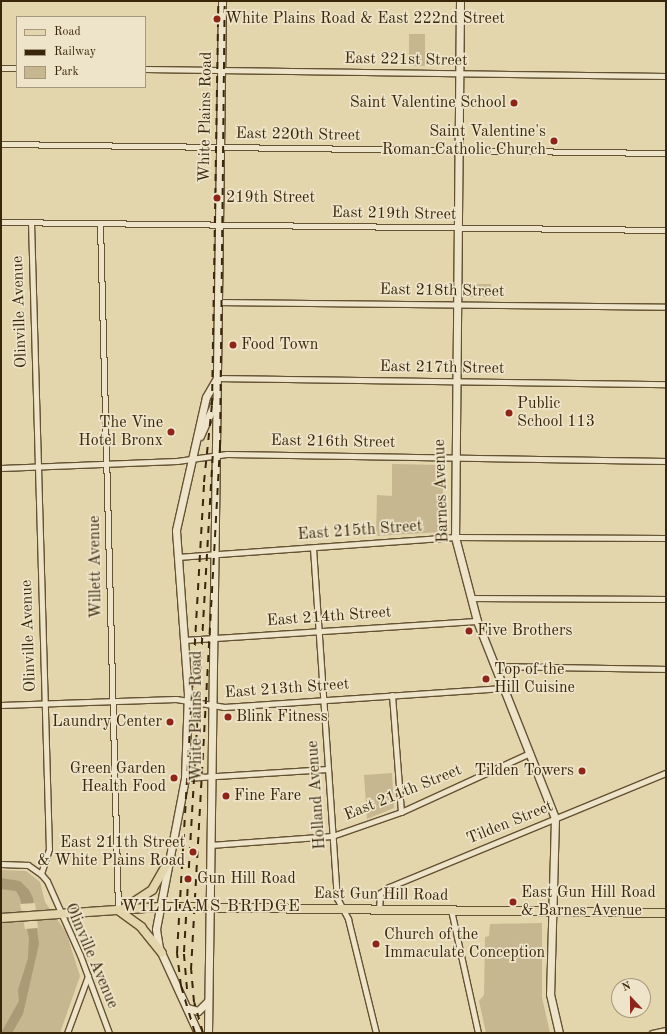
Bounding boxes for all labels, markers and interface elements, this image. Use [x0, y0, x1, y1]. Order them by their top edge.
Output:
place label: White Plains Road & East 222nd Street [225, 9, 505, 29]
marker: White Plains Road & East 222nd Street [212, 14, 222, 24]
legend [16, 16, 146, 88]
text: Road [54, 26, 81, 38]
text: Railway [54, 46, 96, 58]
street label: East 221st Street [344, 49, 468, 71]
street label: White Plains Road [195, 51, 217, 183]
text: Park [54, 66, 79, 78]
place label: Saint Valentine School [350, 93, 506, 113]
marker: Saint Valentine School [509, 98, 519, 108]
place label: Saint Valentine's Roman Catholic Church [382, 122, 546, 160]
street label: East 220th Street [235, 124, 361, 146]
marker: Saint Valentine's Roman Catholic Church [549, 136, 559, 146]
place label: 219th Street [226, 188, 315, 208]
marker: 219th Street [211, 192, 223, 204]
street label: East 219th Street [331, 203, 457, 225]
street label: Olinville Avenue [8, 255, 32, 369]
street label: East 218th Street [379, 280, 505, 302]
place label: Food Town [241, 335, 318, 355]
marker: Food Town [228, 340, 238, 350]
street label: East 217th Street [379, 357, 505, 379]
place label: Public School 113 [517, 394, 595, 432]
marker: Public School 113 [504, 408, 514, 418]
place label: The Vine Hotel Bronx [78, 413, 163, 451]
marker: The Vine Hotel Bronx [166, 427, 176, 437]
street label: East 216th Street [270, 431, 396, 453]
street label: Barnes Avenue [431, 439, 453, 543]
street label: Willett Avenue [86, 515, 106, 619]
street label: East 215th Street [297, 517, 423, 545]
street label: Olinville Avenue [17, 579, 41, 693]
street label: East 214th Street [266, 603, 392, 631]
place label: Five Brothers [477, 621, 572, 641]
marker: Five Brothers [464, 626, 474, 636]
street label: White Plains Road [187, 651, 207, 781]
place label: Top of the Hill Cuisine [494, 660, 575, 698]
marker: Top of the Hill Cuisine [481, 674, 491, 684]
street label: East 213th Street [224, 675, 350, 703]
place label: Blink Fitness [236, 707, 328, 727]
place label: Laundry Center [52, 712, 162, 732]
marker: Blink Fitness [223, 712, 233, 722]
marker: Laundry Center [165, 717, 175, 727]
street label: Holland Avenue [304, 740, 330, 850]
place label: Green Garden Health Food [70, 759, 166, 797]
street label: East 211th Street [341, 761, 465, 825]
place label: Tilden Towers [475, 761, 574, 781]
marker: Tilden Towers [577, 766, 587, 776]
marker: Green Garden Health Food [169, 773, 179, 783]
place label: Fine Fare [234, 786, 301, 806]
marker: Fine Fare [221, 791, 231, 801]
street label: Tilden Street [464, 797, 556, 849]
place label: East 211th Street & White Plains Road [37, 833, 185, 871]
marker: East 211th Street & White Plains Road [188, 847, 198, 857]
place label: Gun Hill Road [197, 869, 296, 889]
marker: Gun Hill Road [182, 873, 194, 885]
place label: East Gun Hill Road & Barnes Avenue [521, 883, 656, 921]
street label: East Gun Hill Road [313, 884, 449, 906]
district label: WILLIAMS BRIDGE [121, 897, 301, 917]
marker: East Gun Hill Road & Barnes Avenue [508, 897, 518, 907]
street label: Olinville Avenue [60, 900, 122, 1012]
place label: Church of the Immaculate Conception [384, 925, 545, 963]
marker: Church of the Immaculate Conception [371, 939, 381, 949]
north arrow [611, 978, 651, 1018]
text: N [621, 981, 633, 994]

